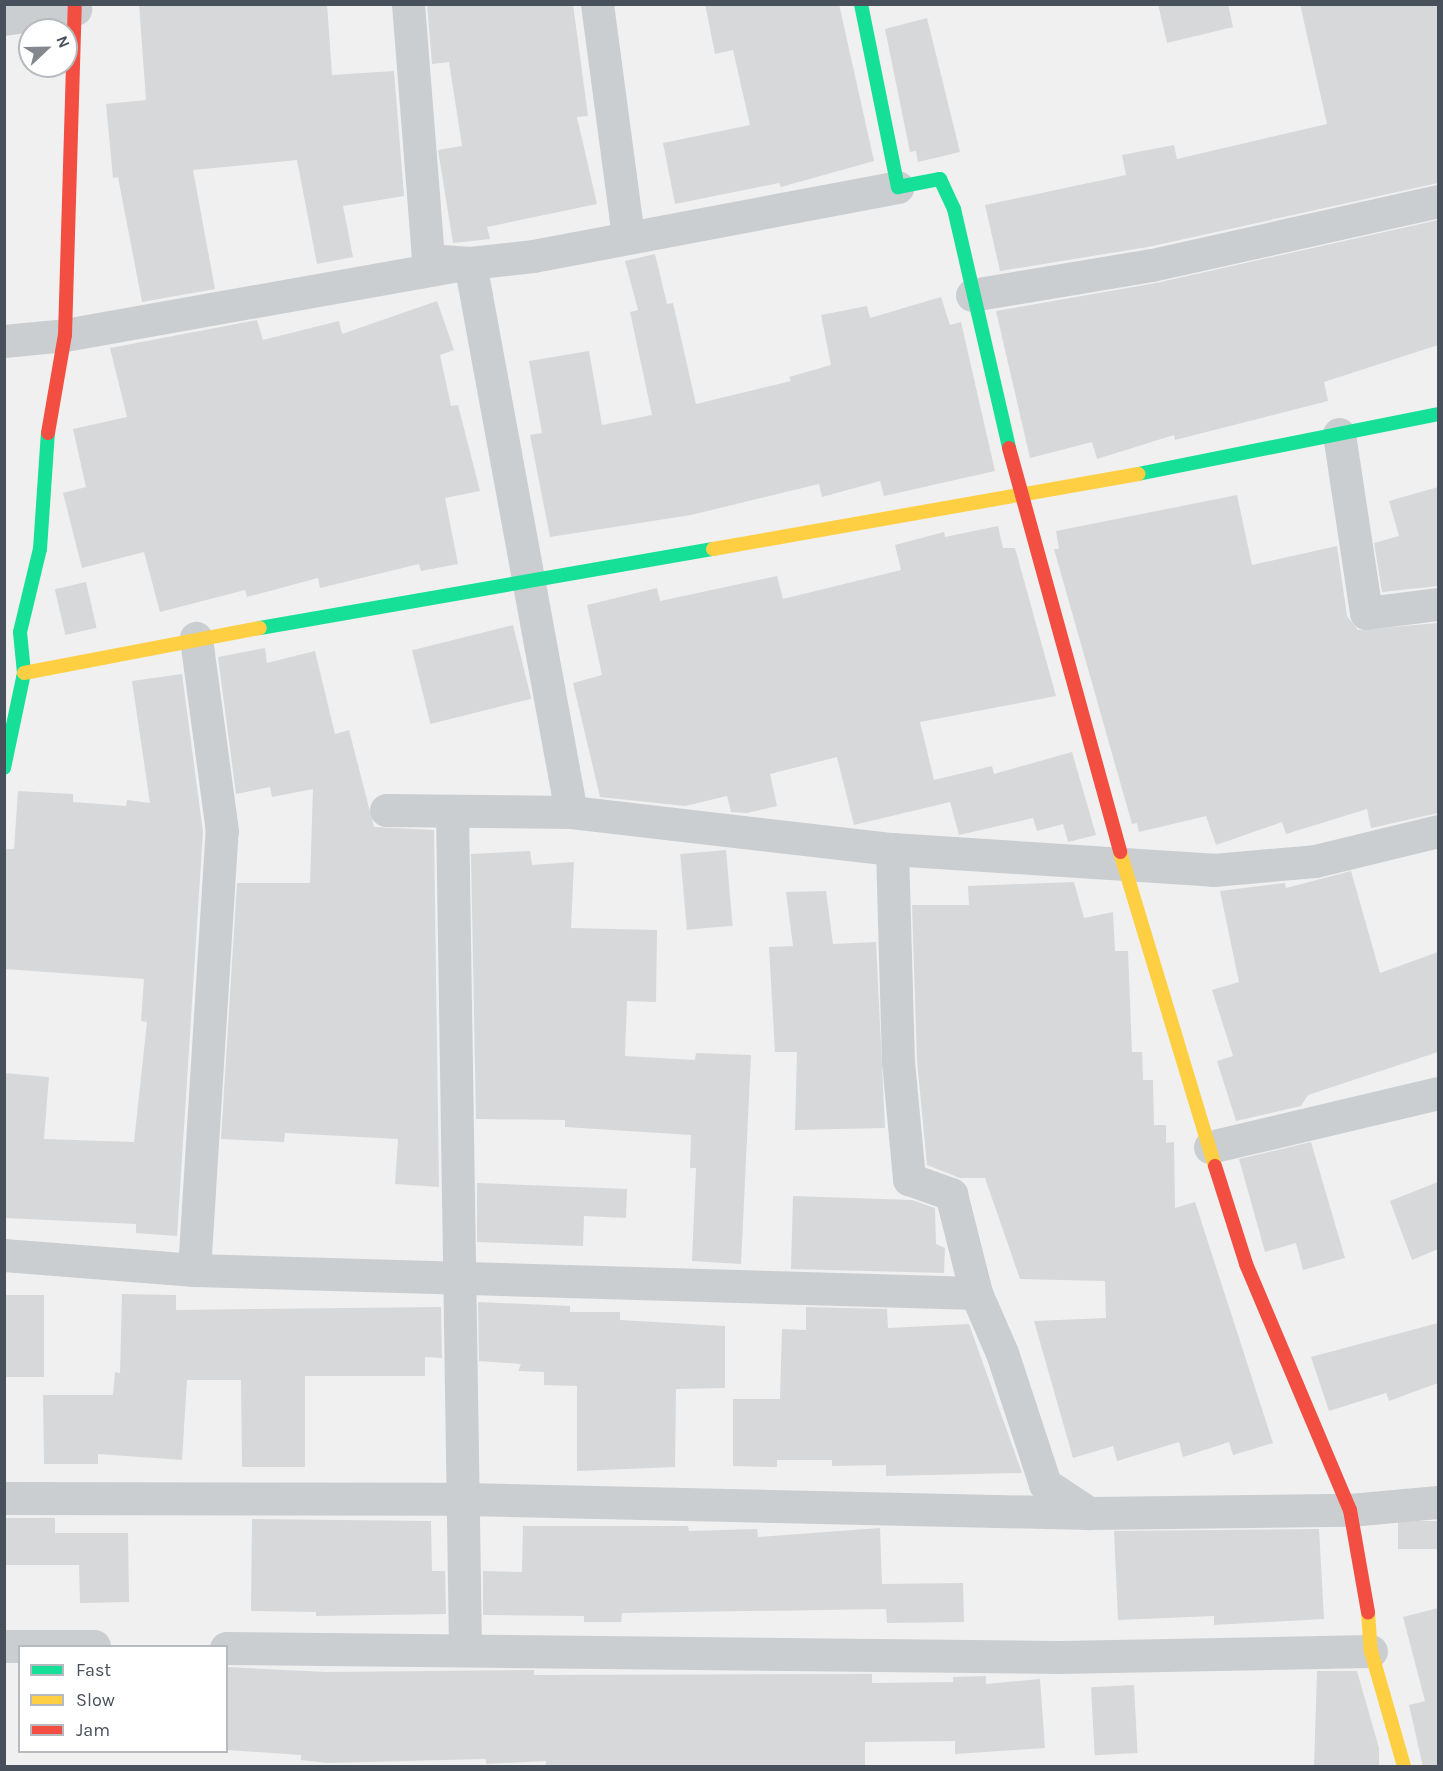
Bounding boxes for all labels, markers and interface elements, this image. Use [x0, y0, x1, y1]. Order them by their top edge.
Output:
north arrow [18, 18, 78, 78]
text: N [52, 33, 74, 51]
legend [18, 1645, 228, 1753]
text: Fast [76, 1659, 111, 1681]
text: Slow [76, 1689, 115, 1711]
text: Jam [76, 1719, 110, 1741]

